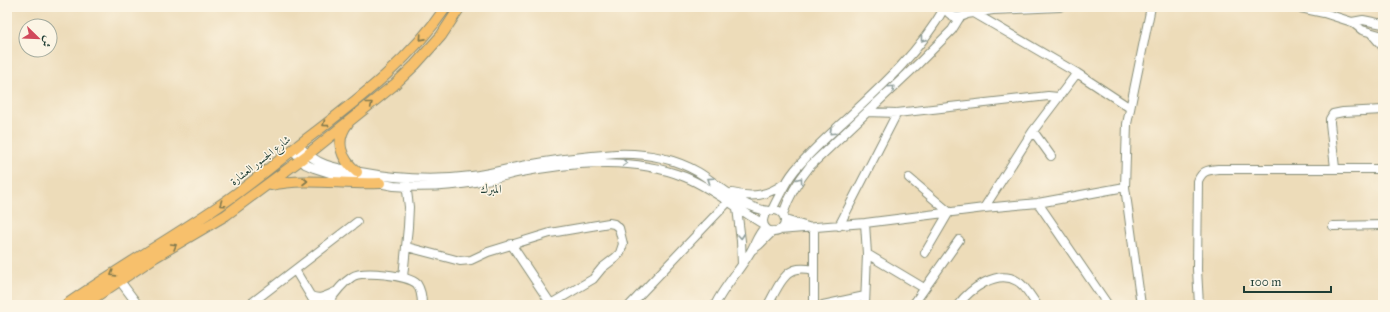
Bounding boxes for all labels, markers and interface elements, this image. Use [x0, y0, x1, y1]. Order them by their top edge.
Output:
north arrow [18, 18, 58, 58]
one-way arrow [419, 33, 427, 41]
text: ش [39, 34, 55, 49]
one-way arrow [921, 35, 928, 42]
one-way arrow [887, 85, 895, 93]
one-way arrow [365, 101, 372, 108]
one-way arrow [323, 120, 330, 127]
one-way arrow [829, 127, 837, 135]
street label: شارع الجسور العشارة [227, 133, 295, 190]
one-way arrow [622, 159, 628, 168]
one-way arrow [302, 177, 308, 185]
one-way arrow [795, 177, 802, 184]
one-way arrow [707, 178, 714, 185]
district label: المبرك [480, 182, 502, 197]
one-way arrow [220, 199, 227, 206]
one-way arrow [736, 233, 745, 239]
one-way arrow [170, 243, 177, 250]
scale bar [1244, 268, 1331, 294]
one-way arrow [110, 269, 117, 277]
text: 100 m [1250, 275, 1281, 289]

